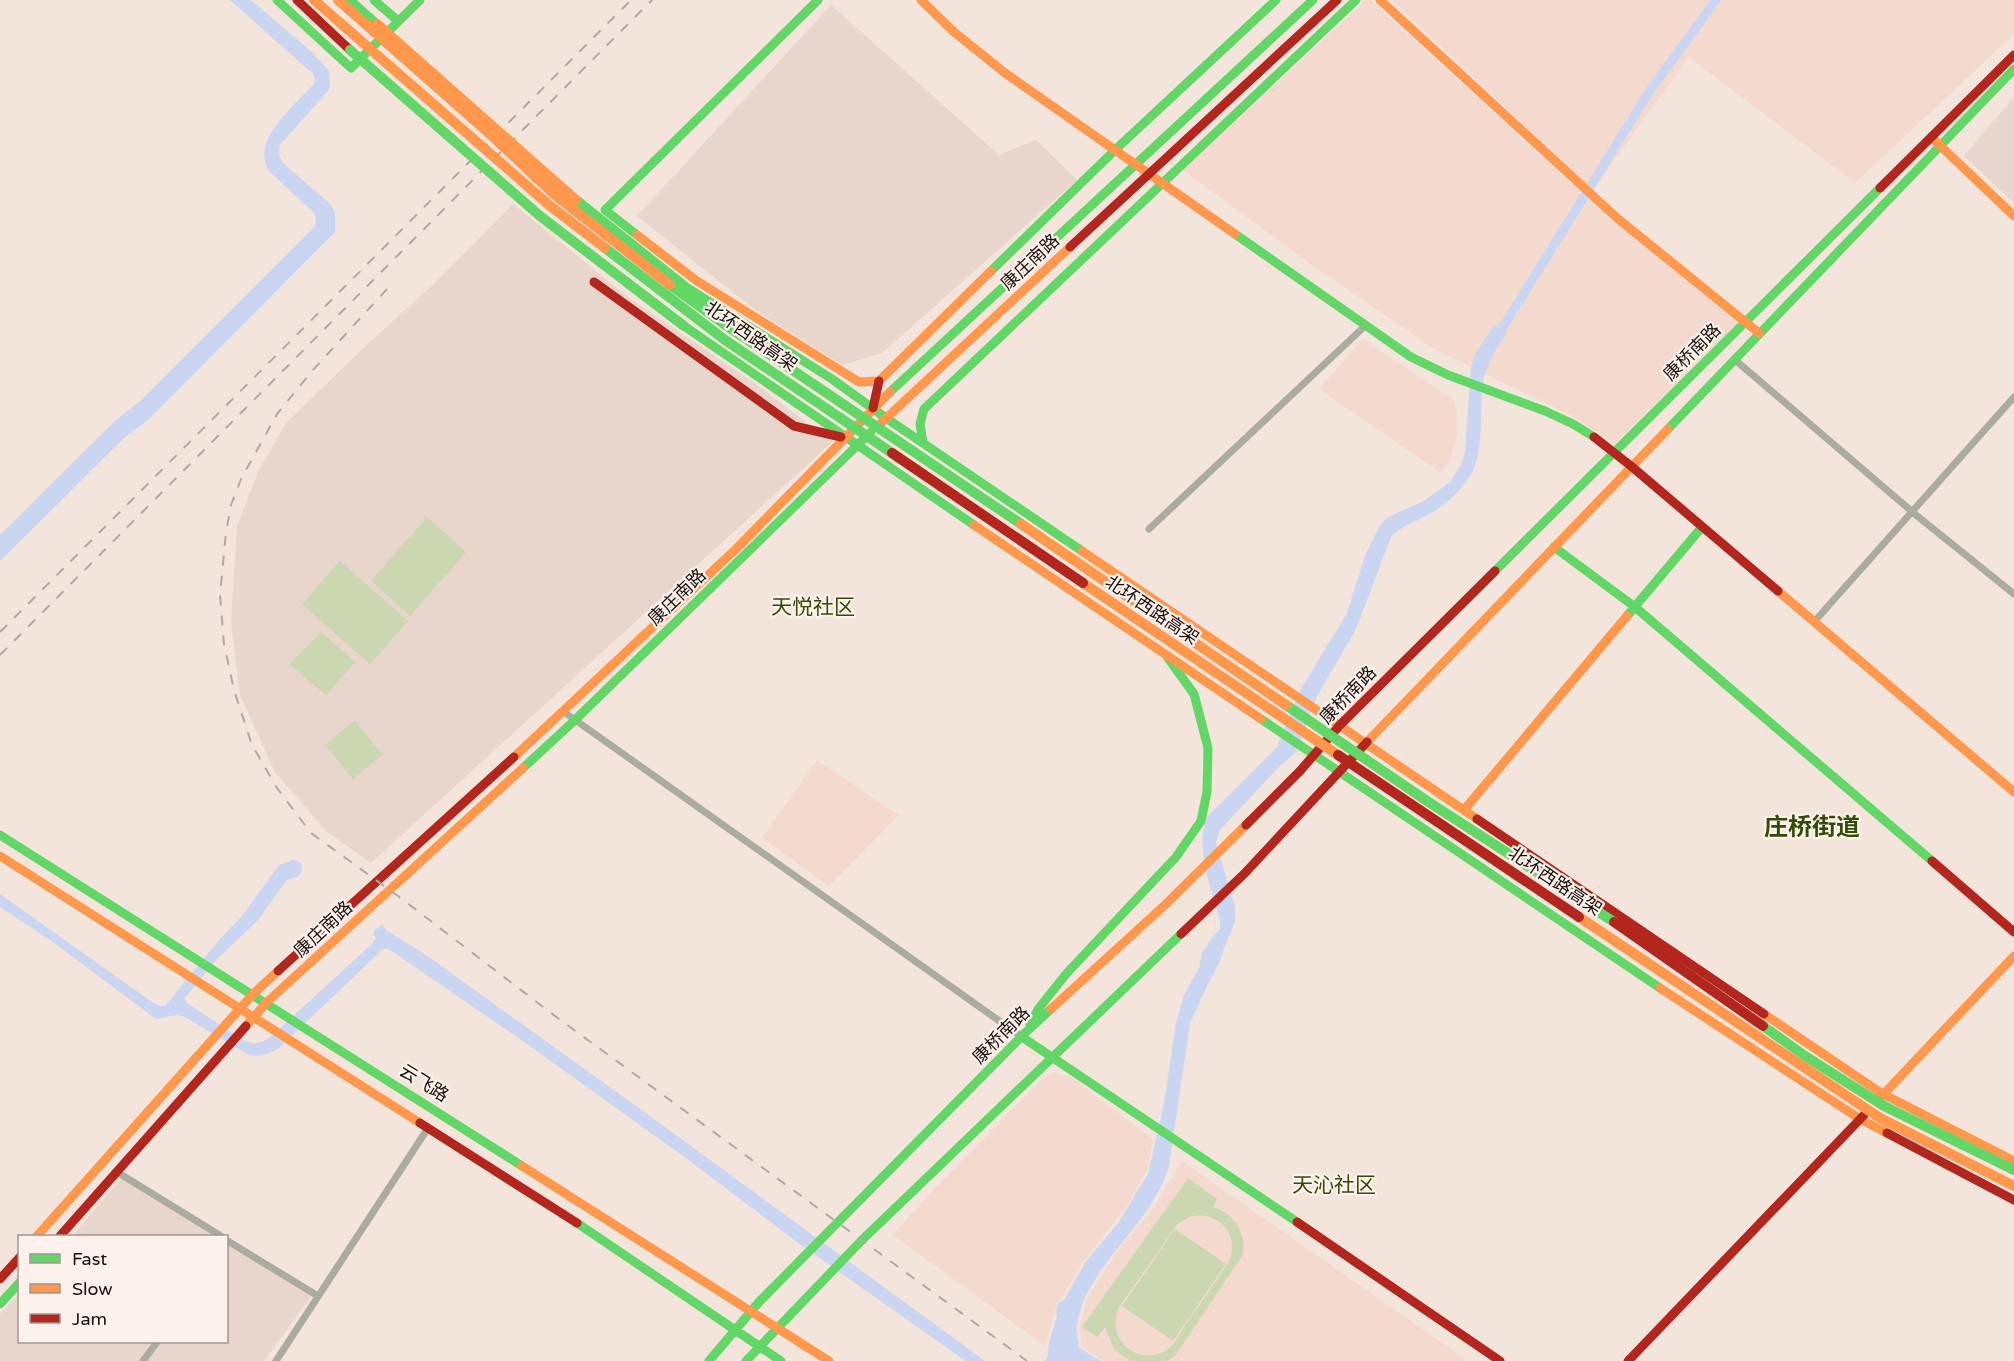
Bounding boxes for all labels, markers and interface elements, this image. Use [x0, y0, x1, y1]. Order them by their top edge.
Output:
street label: 康庄南路 [996, 229, 1064, 295]
street label: 北环西路高架 [700, 296, 802, 376]
street label: 康桥南路 [1659, 319, 1725, 385]
street label: 康庄南路 [643, 564, 711, 630]
street label: 北环西路高架 [1101, 571, 1203, 649]
district label: 天悦社区 [771, 595, 855, 620]
street label: 康桥南路 [1315, 661, 1381, 729]
district label: 庄桥街道 [1764, 813, 1860, 842]
street label: 北环西路高架 [1504, 842, 1606, 920]
street label: 康庄南路 [289, 896, 357, 962]
street label: 康桥南路 [968, 1002, 1034, 1068]
street label: 云飞路 [395, 1059, 453, 1107]
district label: 天沁社区 [1292, 1173, 1376, 1198]
legend [18, 1235, 228, 1343]
text: Fast [72, 1248, 107, 1270]
text: Slow [72, 1278, 113, 1300]
text: Jam [72, 1308, 107, 1330]

